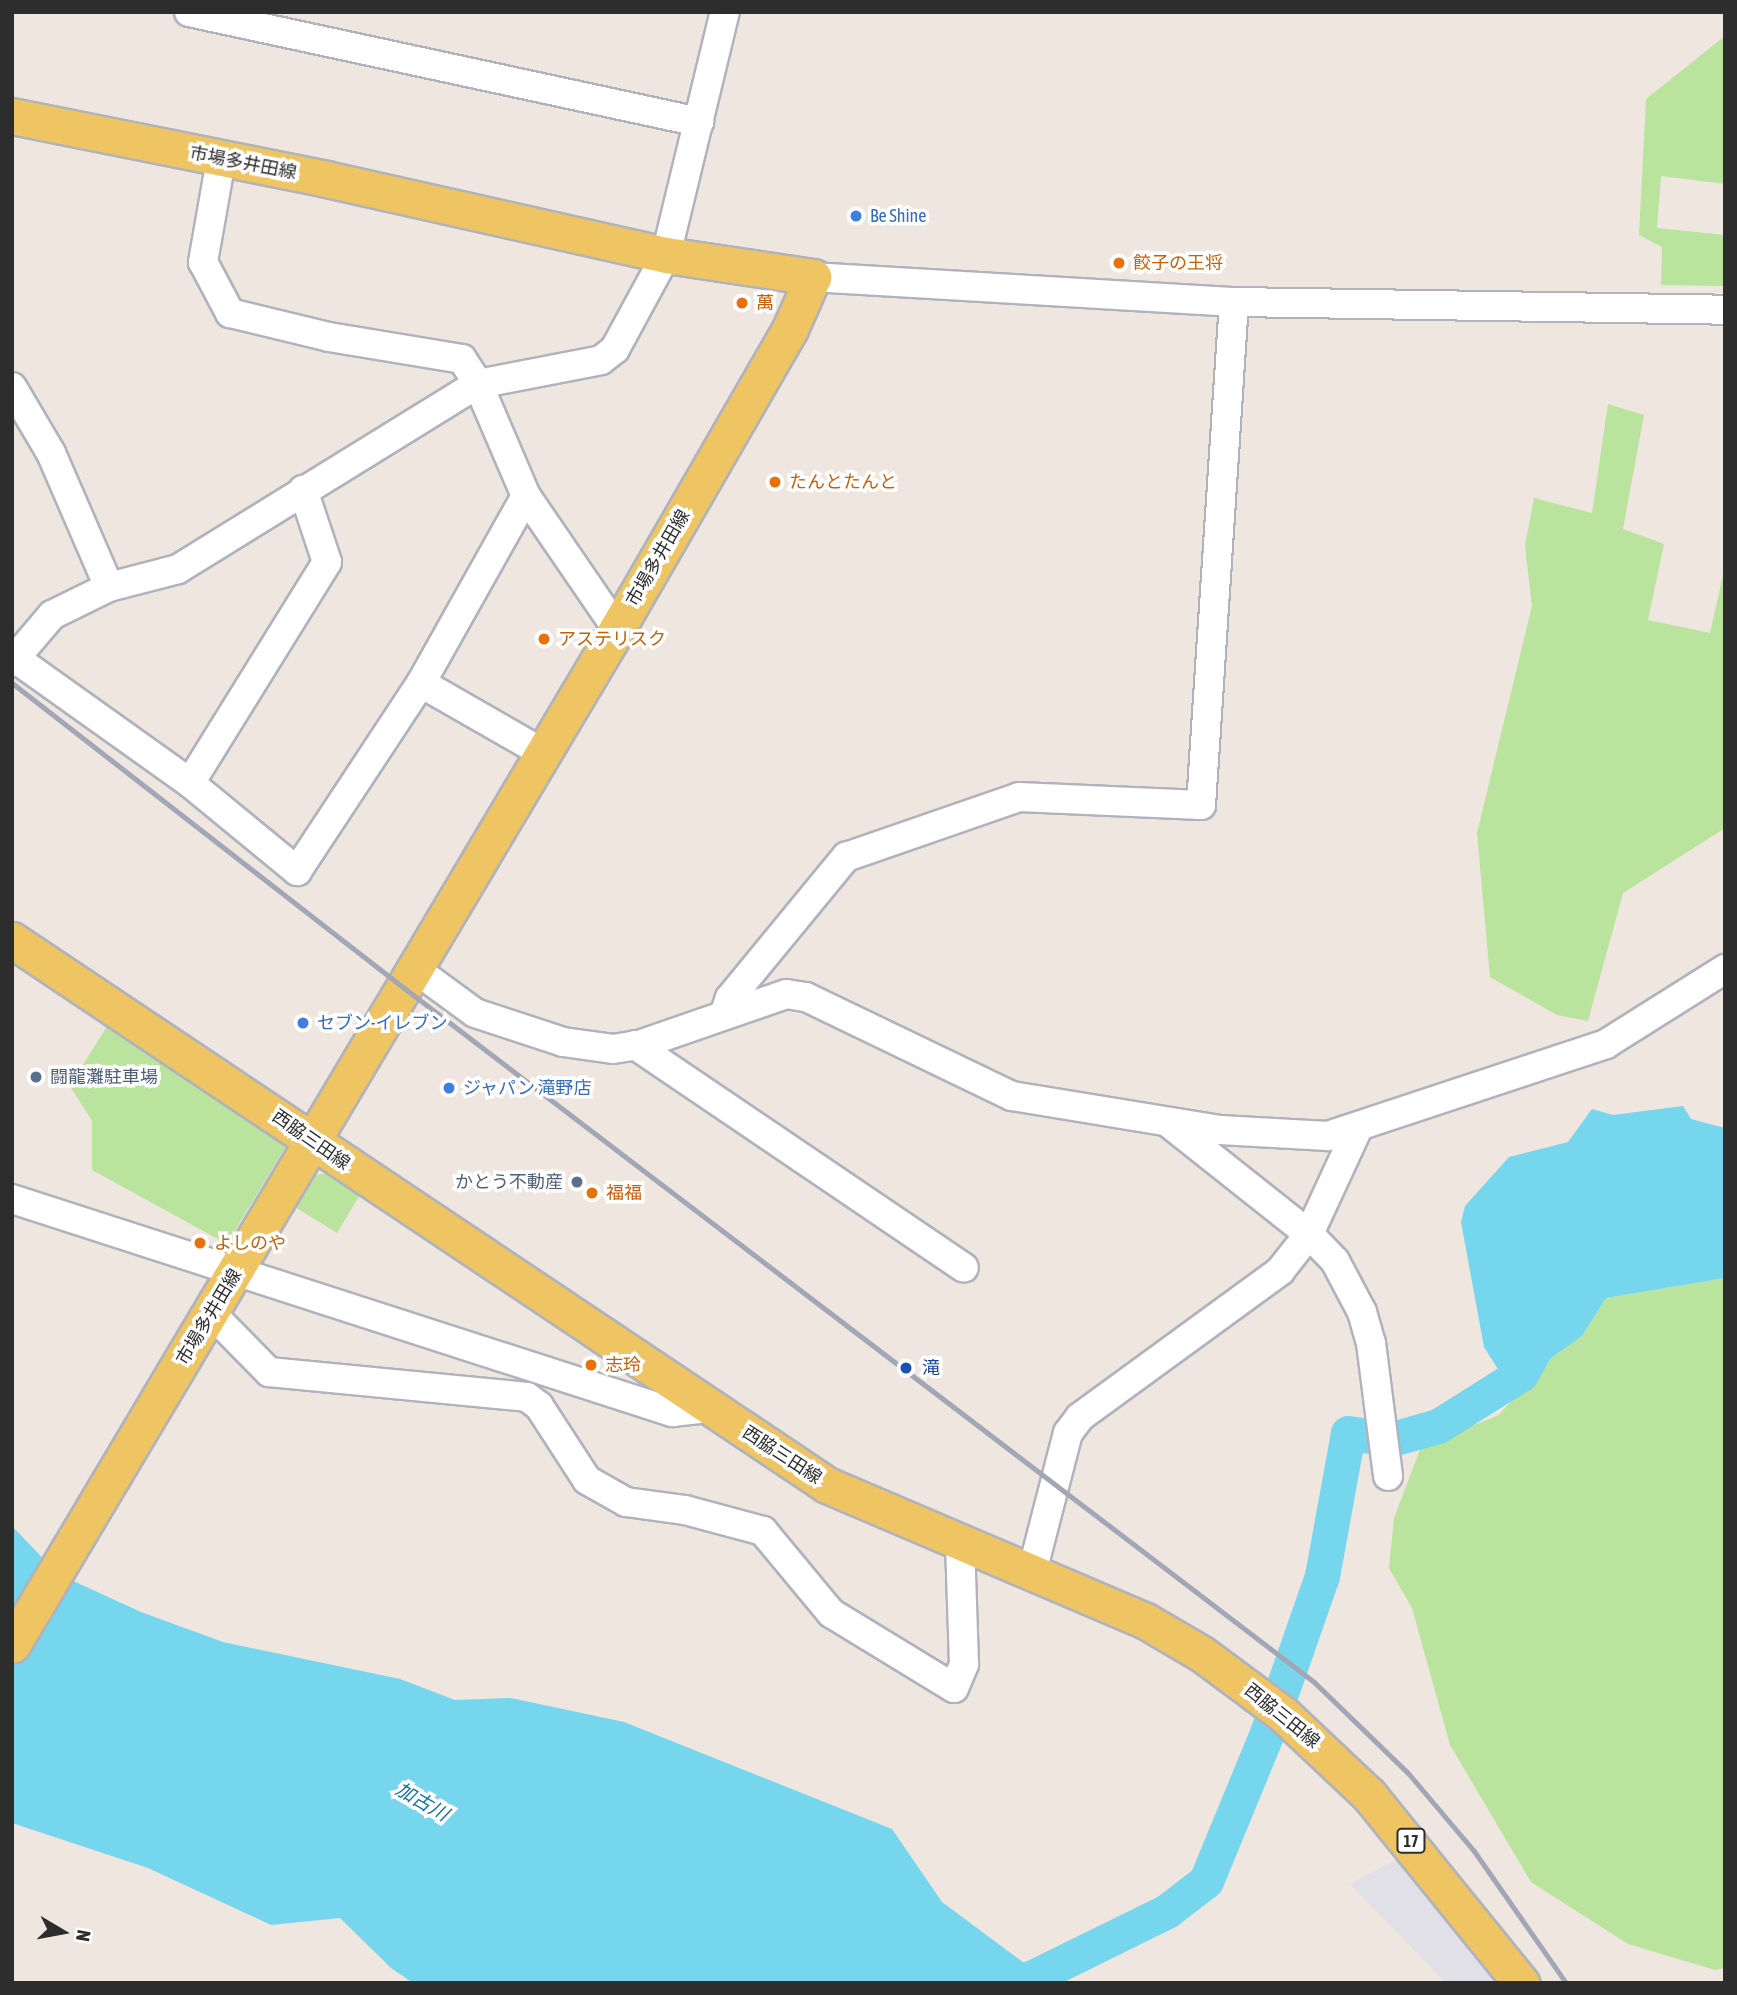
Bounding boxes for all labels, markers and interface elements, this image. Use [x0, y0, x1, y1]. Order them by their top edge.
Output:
street label: 市場多井田線 [188, 142, 298, 184]
place label: Be Shine [870, 205, 927, 227]
marker: Be Shine [848, 208, 864, 224]
place label: 餃子の王将 [1133, 252, 1223, 274]
marker: 餃子の王将 [1111, 255, 1127, 271]
place label: 萬 [756, 292, 774, 314]
marker: 萬 [734, 295, 750, 311]
place label: たんとたんと [789, 471, 897, 493]
marker: たんとたんと [767, 474, 783, 490]
street label: 市場多井田線 [622, 506, 694, 610]
place label: アステリスク [558, 628, 666, 650]
marker: アステリスク [536, 631, 552, 647]
place label: セブン-イレブン [317, 1012, 447, 1034]
marker: セブン-イレブン [295, 1015, 311, 1031]
place label: 闘龍灘駐車場 [50, 1066, 158, 1088]
marker: 闘龍灘駐車場 [28, 1069, 44, 1085]
place label: ジャパン 滝野店 [463, 1077, 591, 1099]
marker: ジャパン 滝野店 [441, 1080, 457, 1096]
street label: 西脇三田線 [268, 1105, 354, 1175]
place label: かとう不動産 [455, 1171, 563, 1193]
marker: かとう不動産 [569, 1174, 585, 1190]
place label: 福福 [606, 1182, 642, 1204]
marker: 福福 [584, 1185, 600, 1201]
place label: よしのや [214, 1232, 286, 1254]
marker: よしのや [192, 1235, 208, 1251]
street label: 市場多井田線 [172, 1265, 246, 1369]
place label: 志玲 [605, 1354, 641, 1376]
marker: 志玲 [583, 1357, 599, 1373]
place label: 滝 [922, 1357, 940, 1379]
marker: 滝 [896, 1358, 916, 1378]
street label: 西脇三田線 [738, 1421, 826, 1489]
street label: 西脇三田線 [1240, 1679, 1324, 1753]
water label: 加古川 [392, 1778, 452, 1826]
road number: 17 [1395, 1828, 1427, 1854]
north arrow [28, 1897, 98, 1967]
text: N [72, 1928, 95, 1943]

